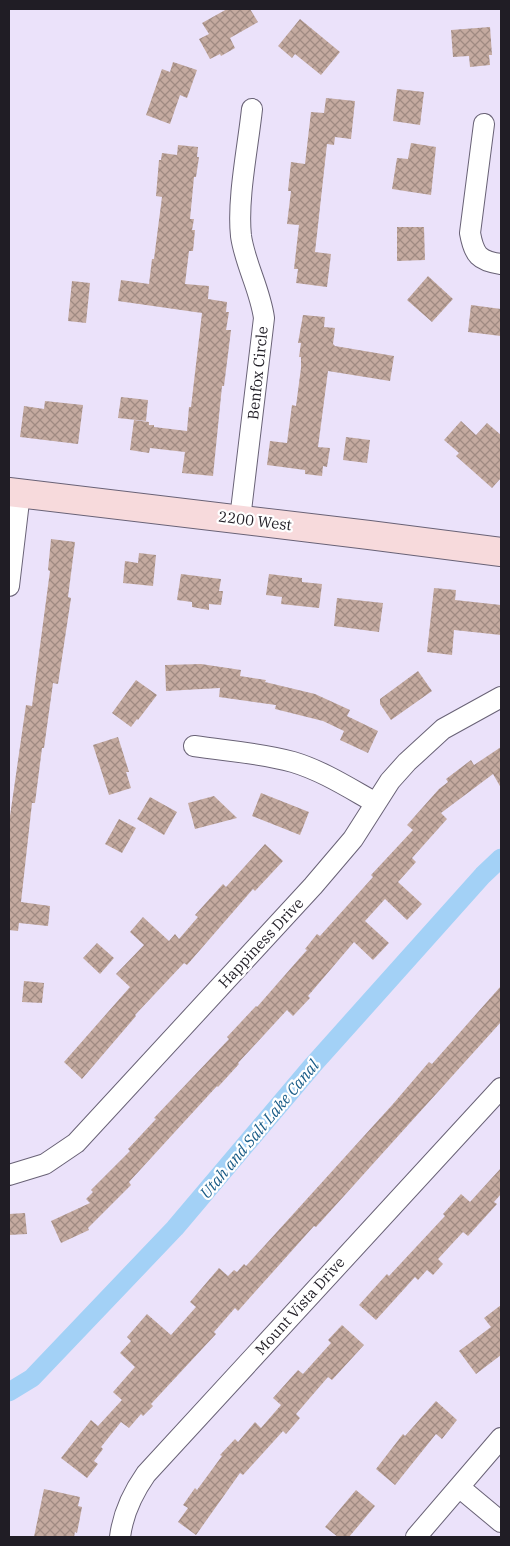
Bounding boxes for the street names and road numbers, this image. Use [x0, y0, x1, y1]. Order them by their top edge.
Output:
street label: Benfox Circle [243, 325, 272, 421]
street label: 2200 West [217, 507, 293, 534]
street label: Happiness Drive [214, 894, 307, 992]
street label: Mount Vista Drive [251, 1253, 349, 1359]

